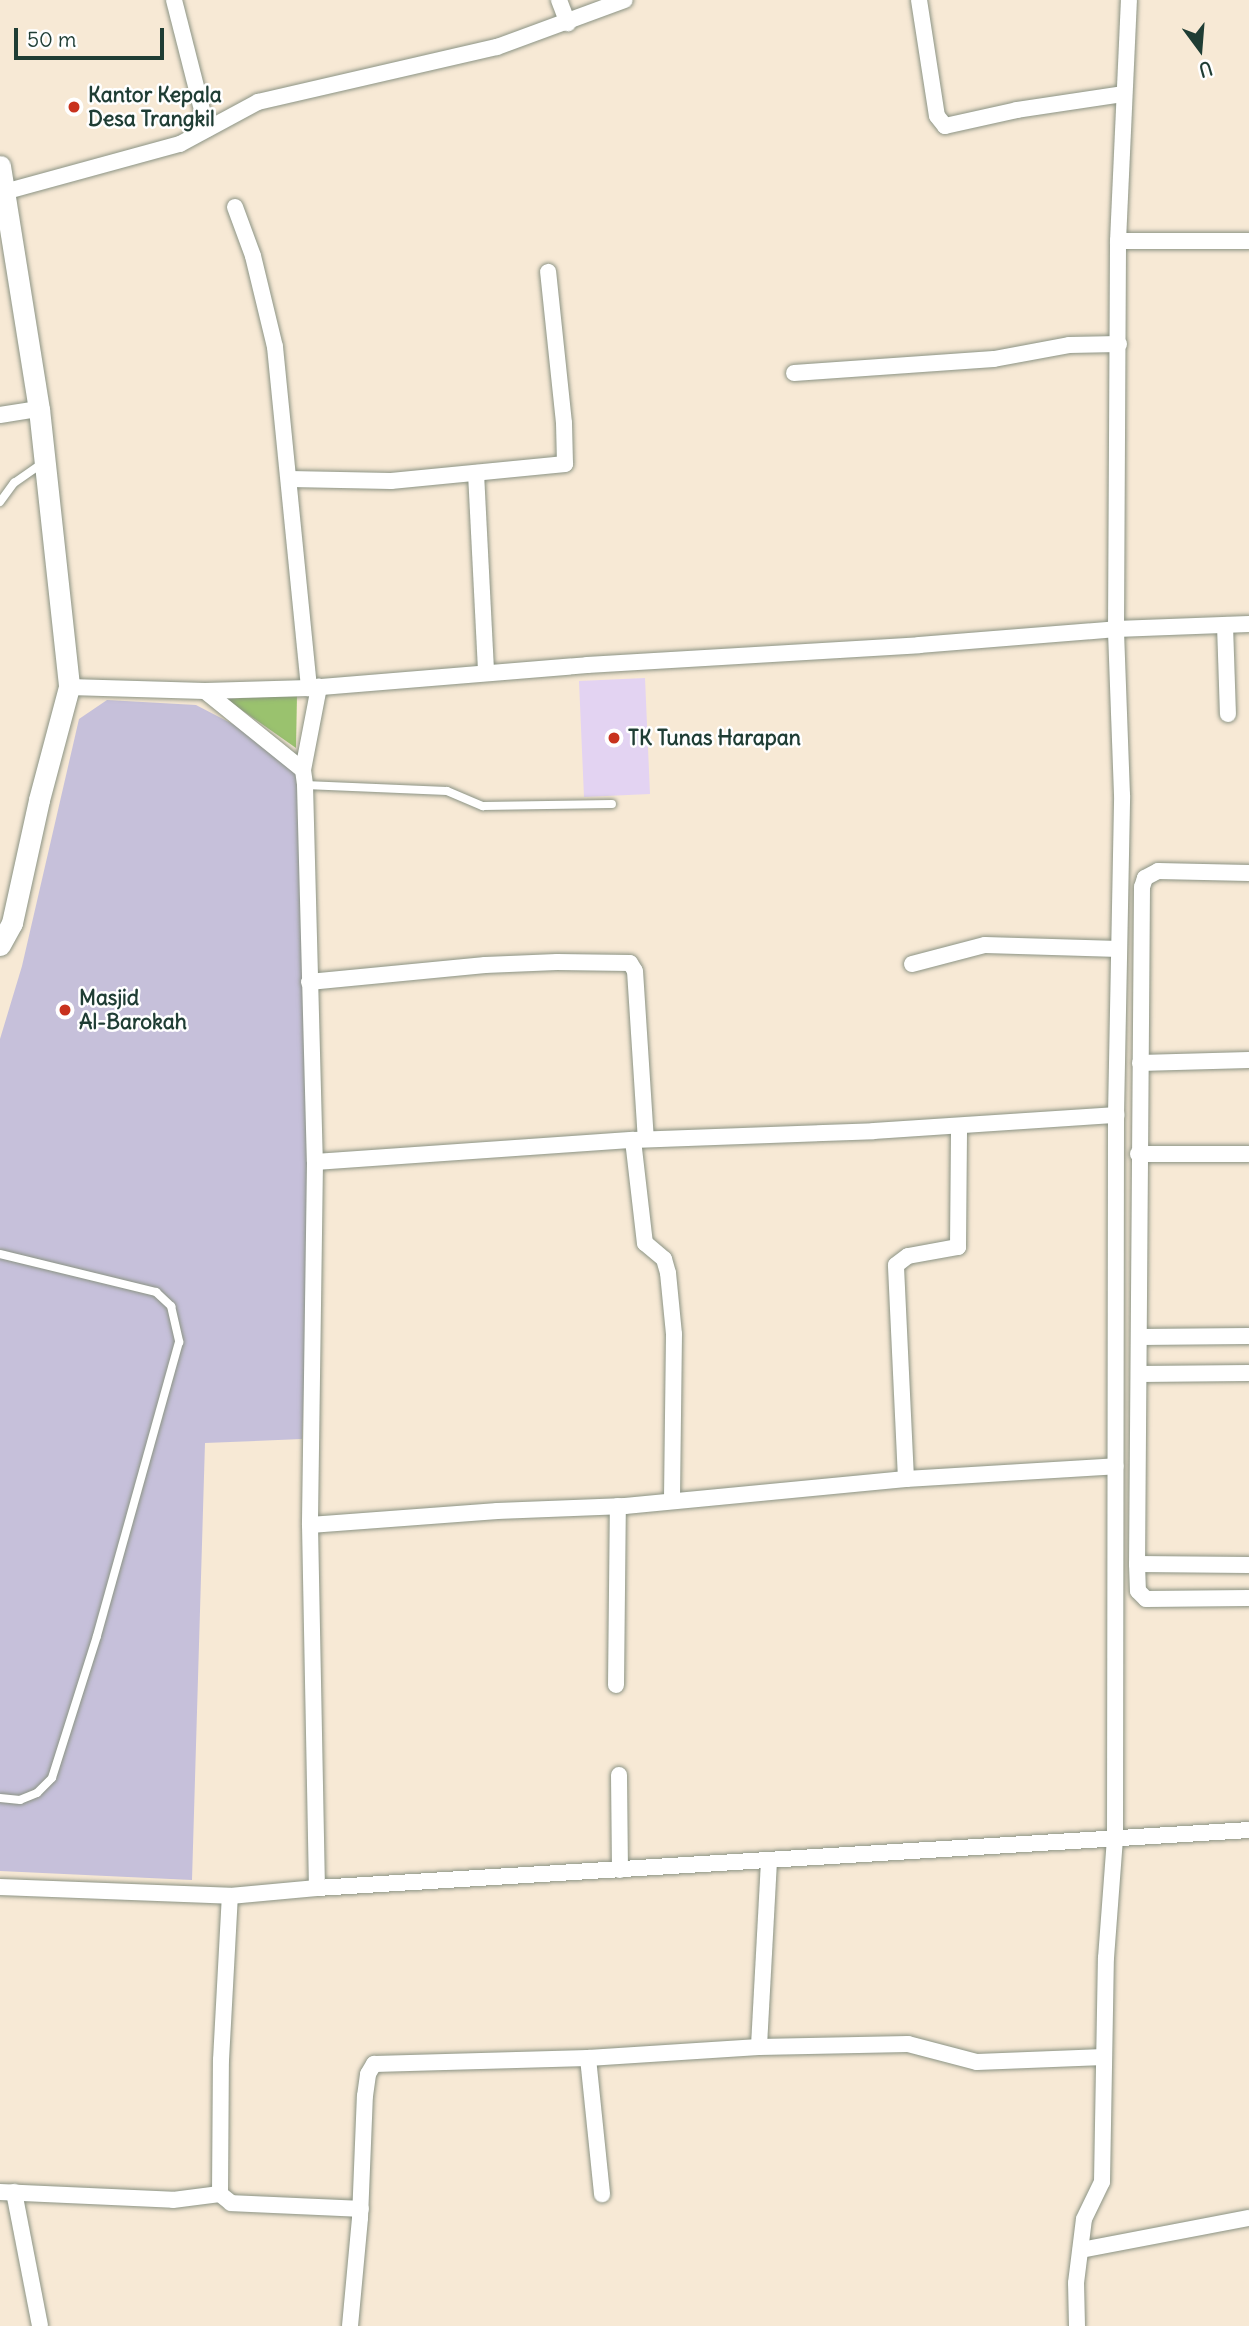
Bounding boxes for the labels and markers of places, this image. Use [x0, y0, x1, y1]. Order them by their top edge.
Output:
place label: Kantor Kepala Desa Trangkil [88, 82, 222, 132]
marker: Kantor Kepala Desa Trangkil [66, 99, 82, 115]
place label: TK Tunas Harapan [628, 725, 801, 751]
marker: TK Tunas Harapan [606, 730, 622, 746]
place label: Masjid Al-Barokah [79, 985, 187, 1035]
marker: Masjid Al-Barokah [57, 1002, 73, 1018]

